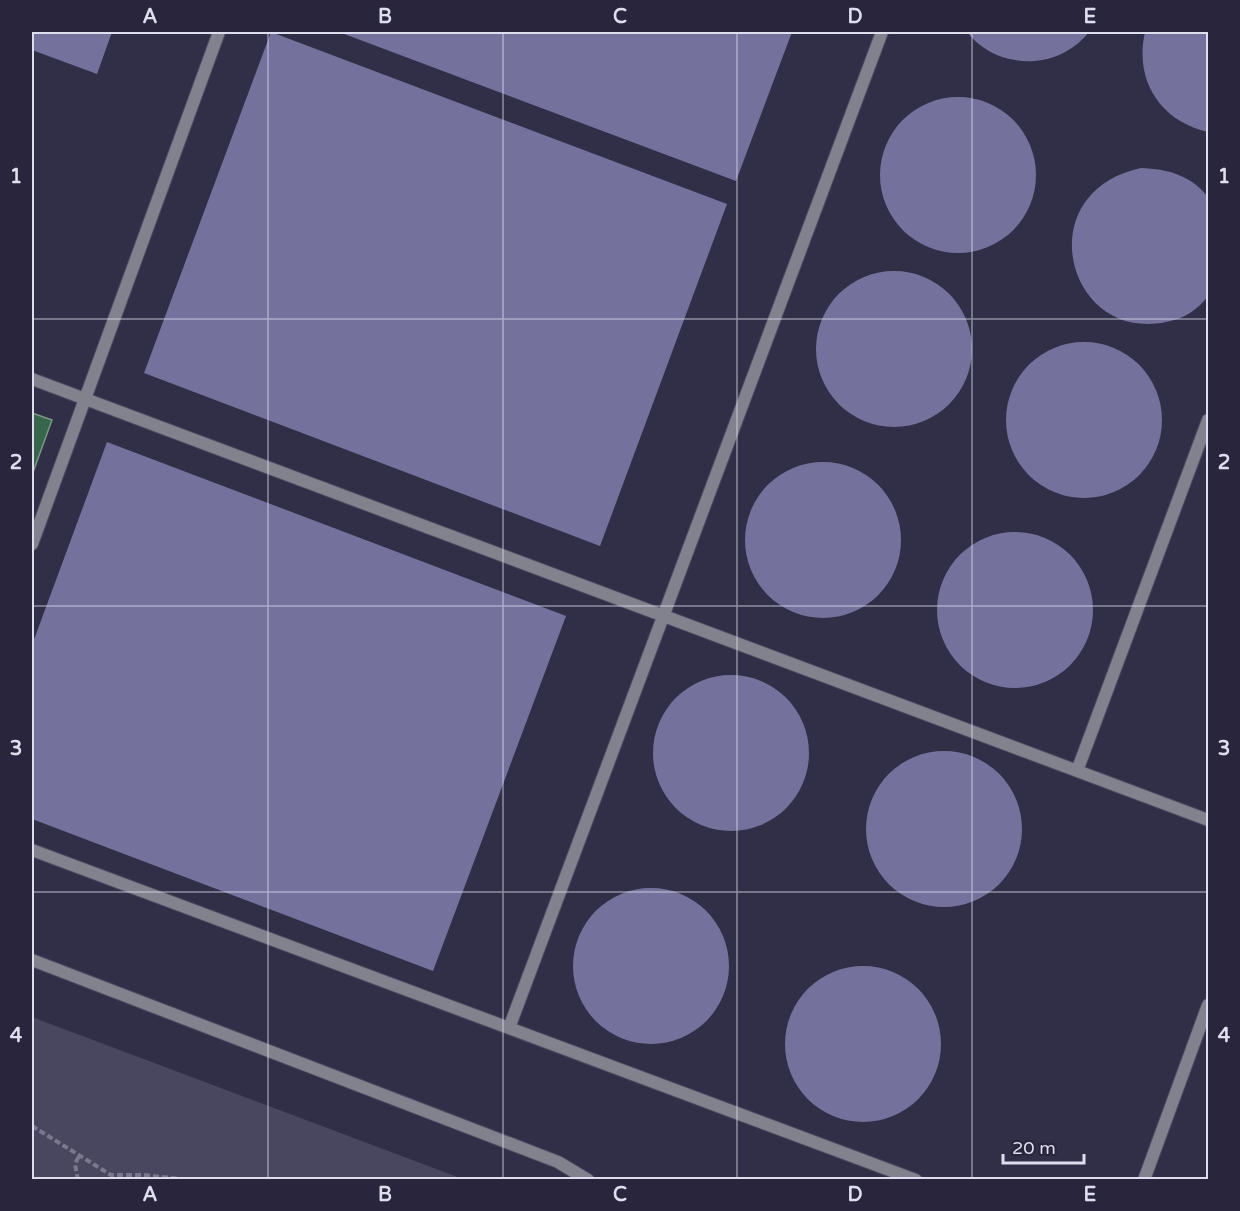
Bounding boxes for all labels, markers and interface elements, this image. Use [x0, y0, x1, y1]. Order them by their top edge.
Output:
text: A [143, 5, 158, 29]
text: B [378, 5, 392, 29]
text: C [613, 5, 627, 29]
text: D [847, 5, 863, 29]
text: E [1084, 5, 1097, 29]
text: 1 [10, 165, 22, 189]
text: 1 [1218, 165, 1230, 189]
text: 2 [10, 451, 22, 475]
text: 2 [1218, 451, 1230, 475]
text: 3 [10, 737, 22, 761]
text: 3 [1218, 737, 1230, 761]
text: 4 [10, 1024, 23, 1048]
text: 4 [1218, 1024, 1231, 1048]
scale bar [1003, 1127, 1084, 1165]
text: 20 m [1012, 1137, 1056, 1159]
text: A [143, 1183, 158, 1207]
text: B [378, 1183, 392, 1207]
text: C [613, 1183, 627, 1207]
text: D [847, 1183, 863, 1207]
text: E [1084, 1183, 1097, 1207]

